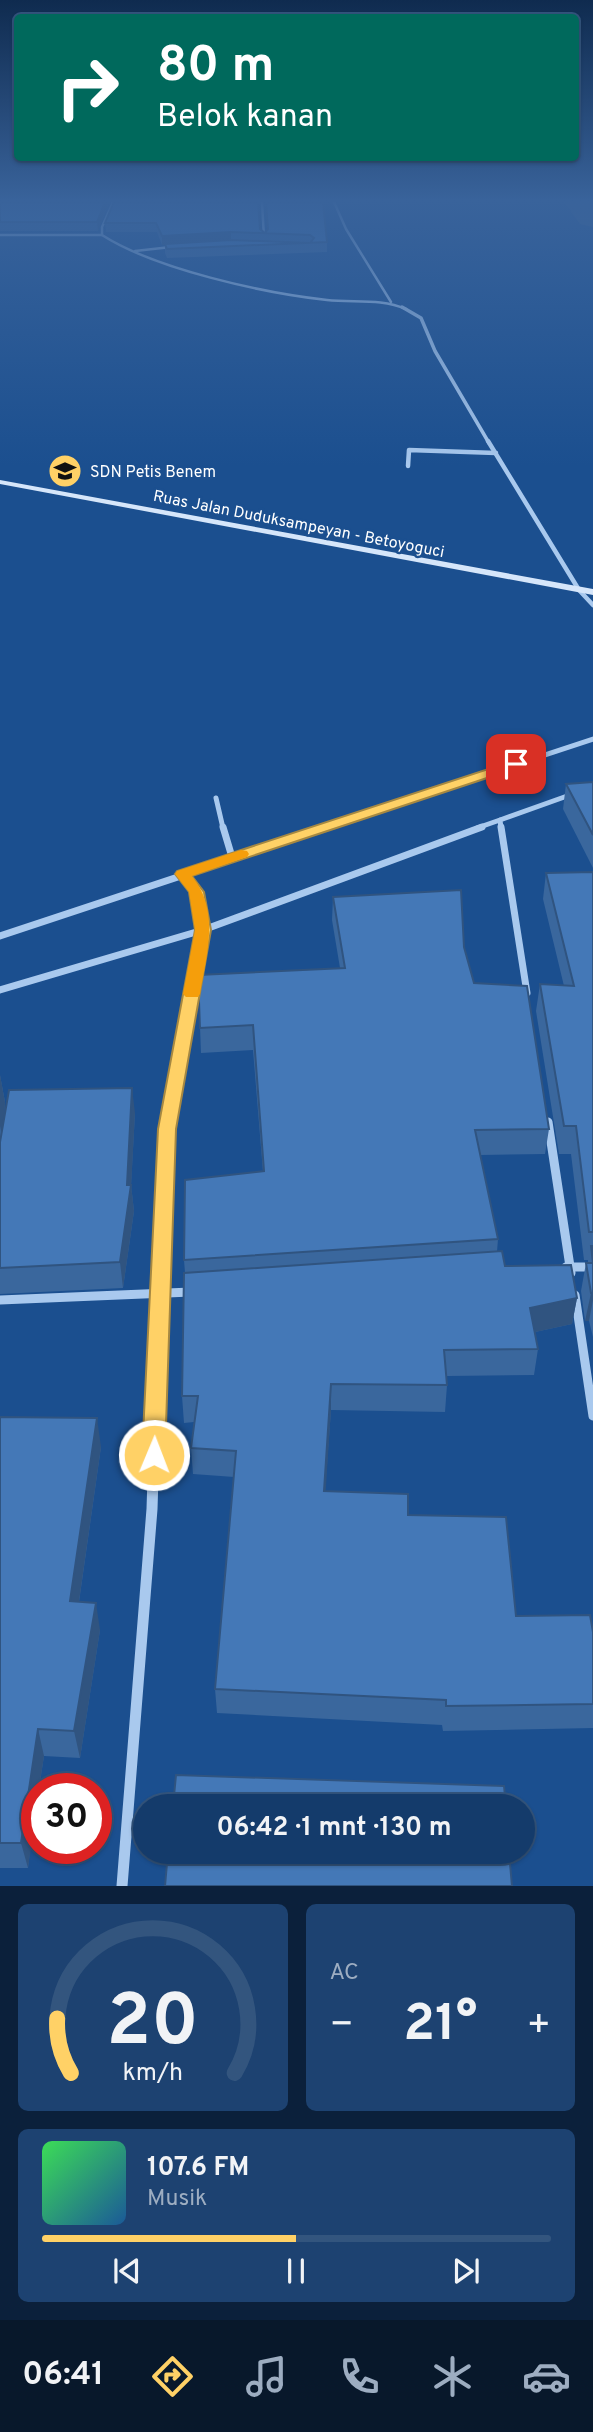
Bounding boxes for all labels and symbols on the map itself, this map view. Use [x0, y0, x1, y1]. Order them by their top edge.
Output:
school or university icon: SDN Petis Benem [46, 452, 84, 490]
place label: SDN Petis Benem [90, 463, 216, 483]
street label: Ruas Jalan Duduksampeyan - Betoyoguci [151, 487, 446, 563]
pin [486, 734, 546, 794]
position arrow [117, 1418, 191, 1492]
speed limit sign: 30 [21, 1773, 112, 1864]

